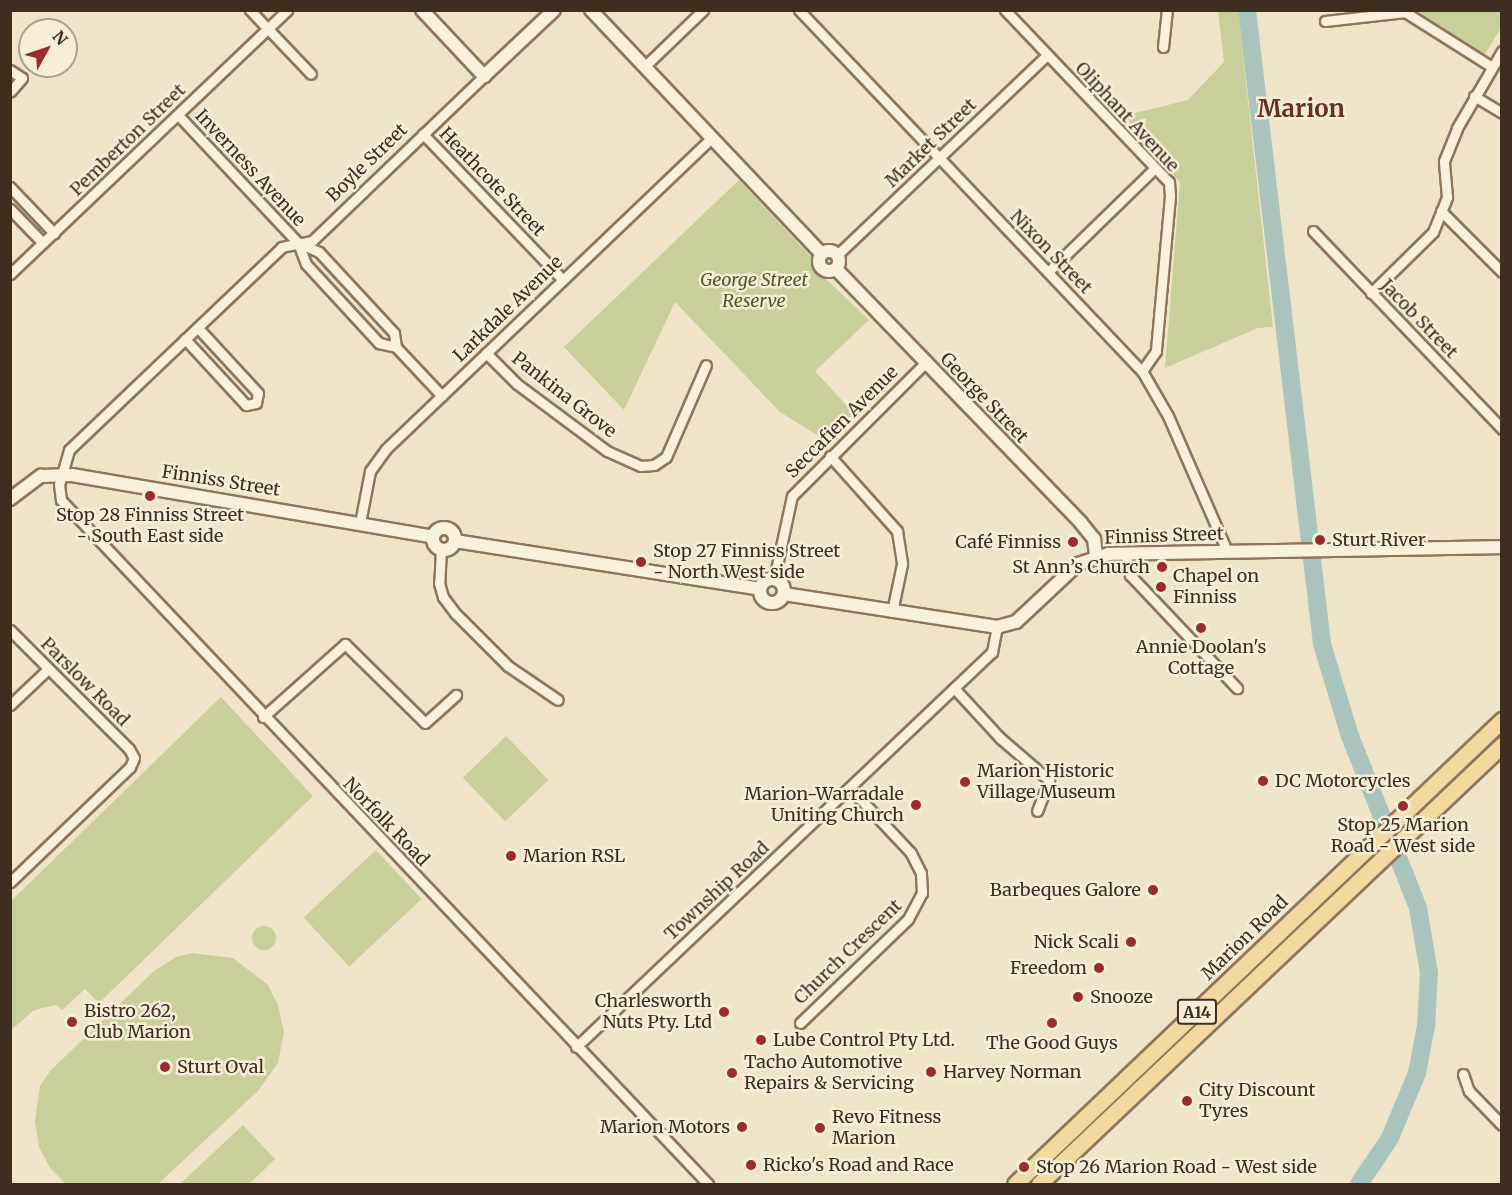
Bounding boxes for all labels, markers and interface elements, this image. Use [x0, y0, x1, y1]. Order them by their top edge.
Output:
north arrow [18, 18, 78, 78]
text: N [49, 26, 72, 49]
street label: Oliphant Avenue [1071, 58, 1183, 176]
street label: Pemberton Street [66, 79, 190, 201]
street label: Market Street [881, 94, 981, 192]
district label: Marion [1257, 95, 1345, 123]
street label: Inverness Avenue [190, 105, 310, 231]
street label: Boyle Street [322, 119, 412, 207]
street label: Heathcote Street [435, 123, 549, 241]
street label: Nixon Street [1006, 206, 1096, 298]
street label: Larkdale Avenue [449, 251, 567, 367]
park label: George Street Reserve [700, 270, 808, 312]
street label: Jacob Street [1376, 275, 1462, 363]
street label: Pankina Grove [508, 348, 620, 442]
street label: George Street [936, 348, 1032, 448]
street label: Seccafien Avenue [781, 361, 903, 483]
street label: Finniss Street [160, 461, 282, 501]
marker: Stop 28 Finniss Street - South East side [143, 489, 157, 503]
place label: Stop 28 Finniss Street - South East side [56, 505, 244, 548]
street label: Finniss Street [1104, 523, 1224, 549]
place label: Sturt River [1332, 529, 1426, 551]
place label: Café Finniss [955, 531, 1061, 553]
marker: Sturt River [1313, 533, 1327, 547]
marker: Café Finniss [1066, 535, 1080, 549]
place label: Stop 27 Finniss Street - North West side [653, 541, 840, 584]
marker: Stop 27 Finniss Street - North West side [634, 555, 648, 569]
place label: St Ann’s Church [1012, 556, 1150, 578]
marker: St Ann’s Church [1155, 560, 1169, 574]
place label: Chapel on Finniss [1173, 566, 1259, 608]
marker: Chapel on Finniss [1154, 580, 1168, 594]
marker: Annie Doolan's Cottage [1194, 621, 1208, 635]
street label: Parslow Road [36, 633, 134, 731]
place label: Annie Doolan's Cottage [1136, 637, 1266, 680]
place label: Marion Historic Village Museum [977, 761, 1116, 804]
place label: DC Motorcycles [1275, 770, 1411, 792]
street label: Norfolk Road [339, 773, 433, 871]
marker: DC Motorcycles [1256, 774, 1270, 788]
marker: Marion Historic Village Museum [958, 775, 972, 789]
place label: Marion-Warradale Uniting Church [744, 784, 904, 826]
marker: Marion-Warradale Uniting Church [909, 798, 923, 812]
marker: Stop 25 Marion Road - West side [1396, 799, 1410, 813]
place label: Stop 25 Marion Road - West side [1331, 815, 1475, 858]
street label: Township Road [660, 837, 774, 945]
place label: Marion RSL [523, 845, 625, 867]
marker: Marion RSL [504, 849, 518, 863]
place label: Barbeques Galore [990, 879, 1141, 901]
marker: Barbeques Galore [1146, 883, 1160, 897]
street label: Marion Road [1197, 891, 1293, 985]
street label: Church Crescent [790, 895, 906, 1009]
place label: Nick Scali [1034, 931, 1119, 953]
marker: Nick Scali [1124, 935, 1138, 949]
place label: Freedom [1010, 957, 1087, 979]
marker: Freedom [1092, 961, 1106, 975]
place label: Snooze [1090, 986, 1153, 1008]
marker: Snooze [1071, 990, 1085, 1004]
place label: Charlesworth Nuts Pty. Ltd [595, 991, 712, 1034]
road number: A14 [1176, 999, 1218, 1025]
place label: Bistro 262, Club Marion [84, 1001, 191, 1044]
marker: Charlesworth Nuts Pty. Ltd [717, 1005, 731, 1019]
marker: Bistro 262, Club Marion [65, 1015, 79, 1029]
marker: The Good Guys [1045, 1016, 1059, 1030]
place label: Lube Control Pty Ltd. [773, 1029, 955, 1051]
place label: The Good Guys [986, 1032, 1118, 1054]
marker: Lube Control Pty Ltd. [754, 1033, 768, 1047]
place label: Tacho Automotive Repairs & Servicing [744, 1052, 914, 1094]
place label: Sturt Oval [177, 1056, 264, 1078]
marker: Sturt Oval [158, 1060, 172, 1074]
place label: Harvey Norman [943, 1061, 1081, 1083]
marker: Harvey Norman [924, 1065, 938, 1079]
marker: Tacho Automotive Repairs & Servicing [725, 1066, 739, 1080]
place label: City Discount Tyres [1199, 1080, 1315, 1122]
marker: City Discount Tyres [1180, 1094, 1194, 1108]
place label: Revo Fitness Marion [832, 1107, 941, 1150]
place label: Marion Motors [600, 1116, 730, 1138]
marker: Marion Motors [735, 1120, 749, 1134]
marker: Revo Fitness Marion [813, 1121, 827, 1135]
place label: Ricko's Road and Race [763, 1154, 954, 1176]
place label: Stop 26 Marion Road - West side [1036, 1156, 1317, 1178]
marker: Ricko's Road and Race [744, 1158, 758, 1172]
marker: Stop 26 Marion Road - West side [1017, 1160, 1031, 1174]

